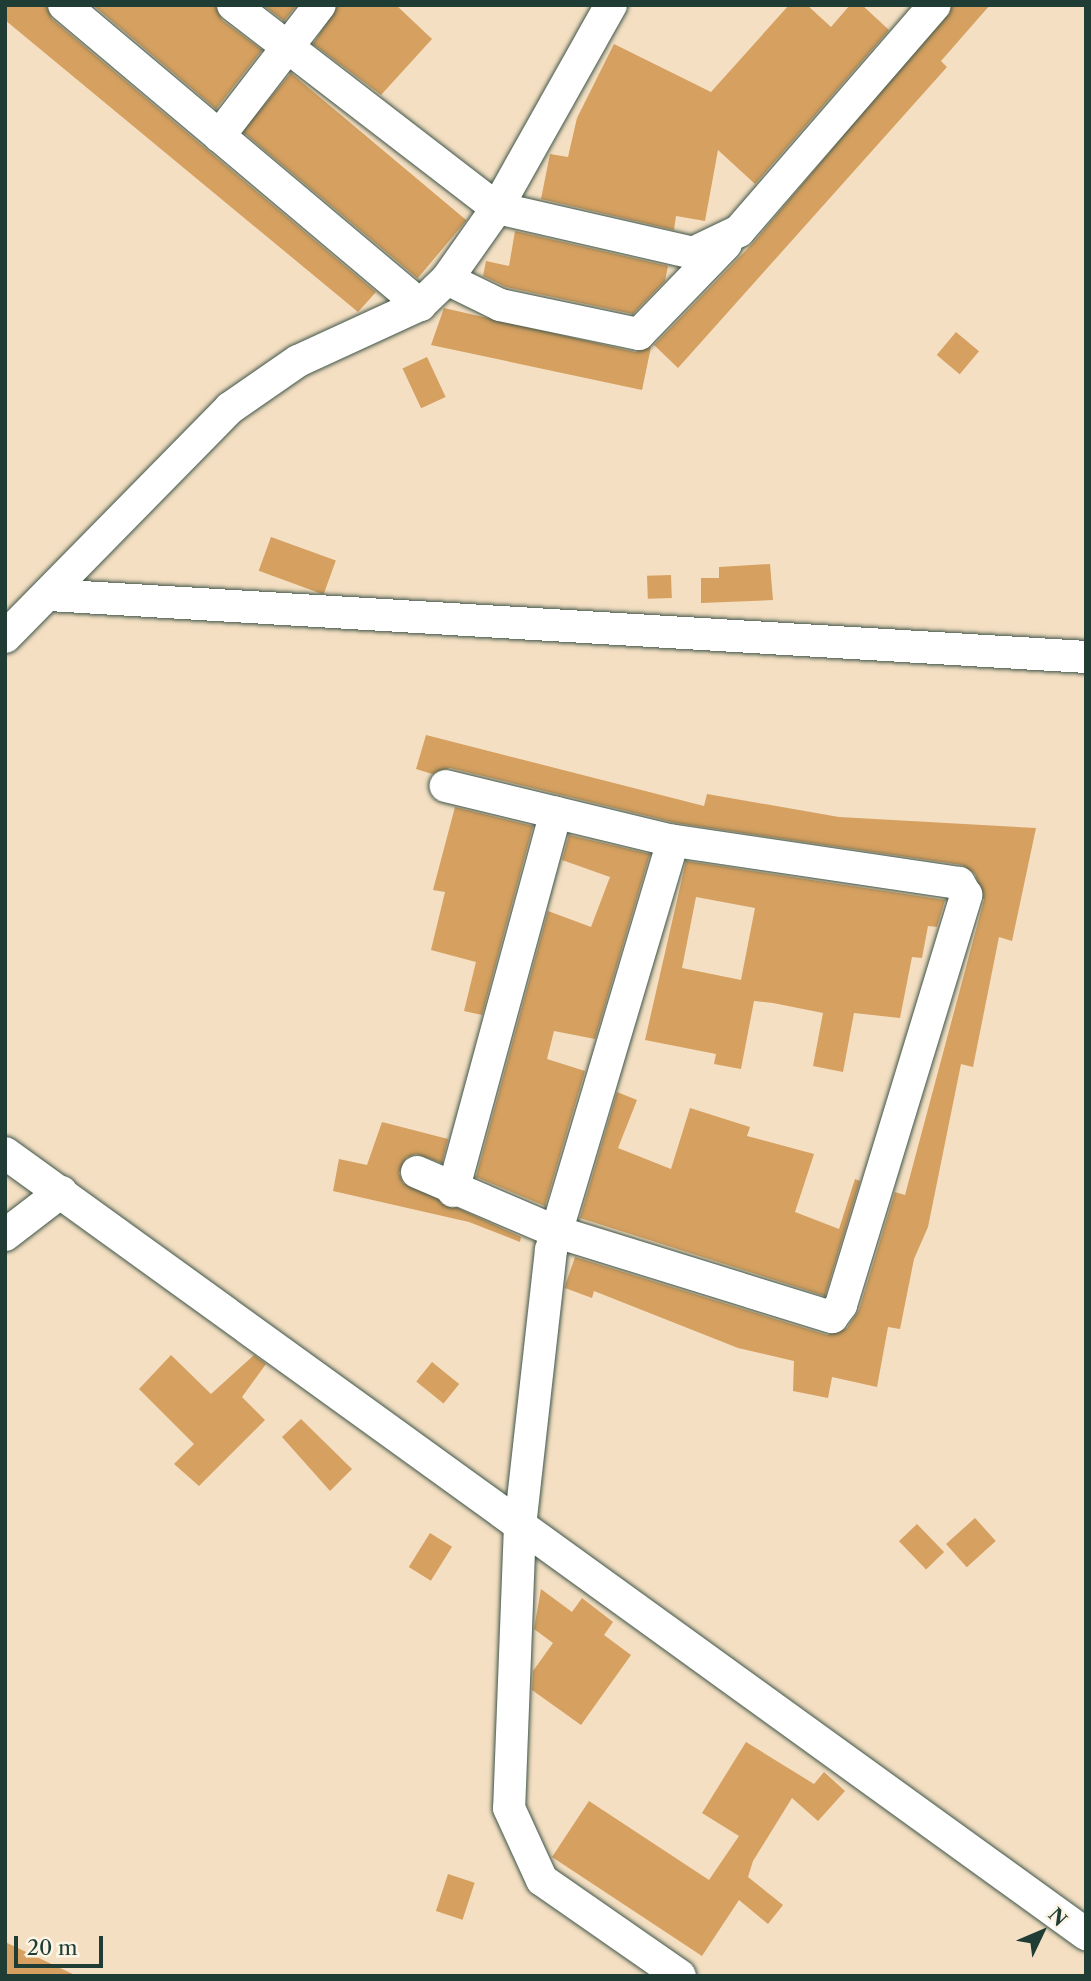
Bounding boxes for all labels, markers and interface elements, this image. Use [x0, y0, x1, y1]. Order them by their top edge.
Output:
north arrow [1007, 1897, 1077, 1967]
text: N [1043, 1903, 1071, 1931]
scale bar [18, 1922, 107, 1966]
text: 20 m [27, 1935, 78, 1960]

